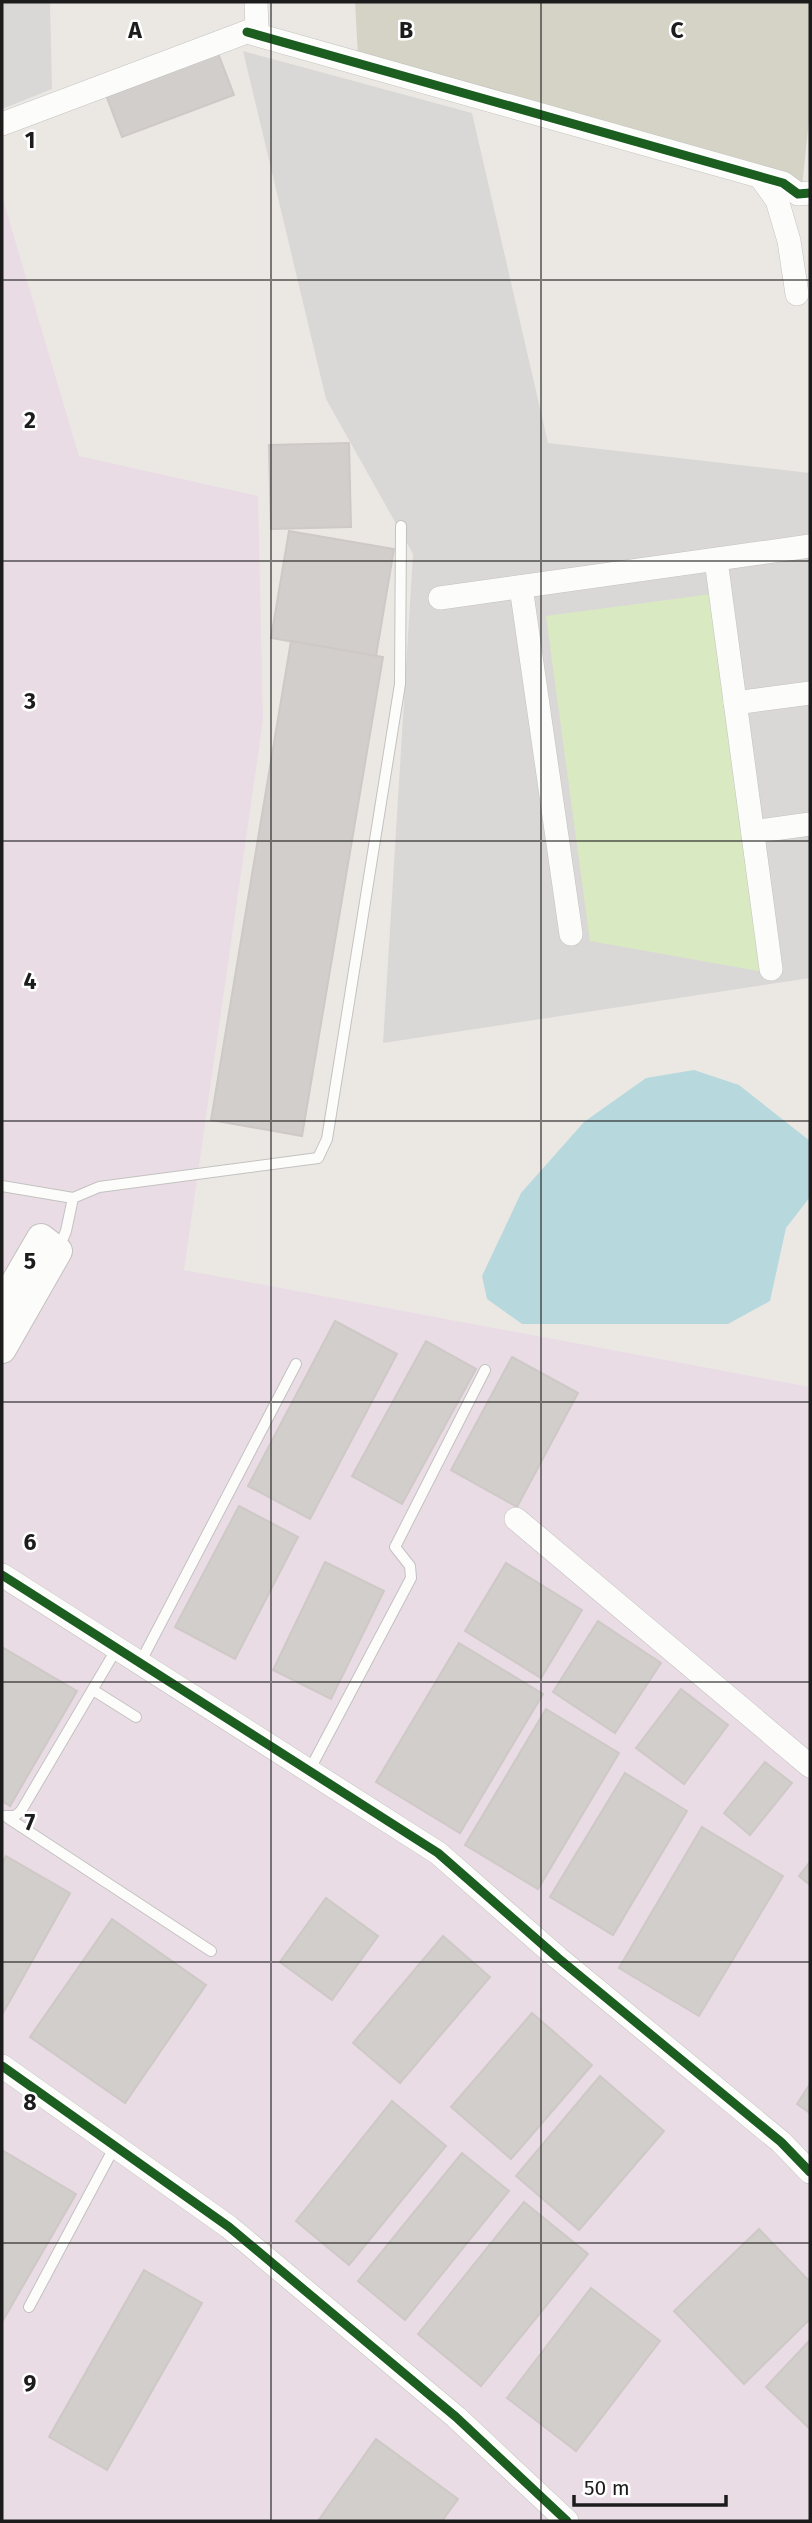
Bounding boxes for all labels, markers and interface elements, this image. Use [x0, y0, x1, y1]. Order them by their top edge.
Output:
text: A [127, 16, 142, 44]
text: B [399, 16, 413, 44]
text: C [670, 16, 684, 44]
text: 1 [25, 126, 35, 154]
text: 2 [24, 406, 36, 434]
text: 3 [23, 687, 36, 715]
text: 4 [24, 967, 37, 995]
text: 5 [24, 1247, 36, 1275]
text: 6 [24, 1528, 37, 1556]
text: 7 [25, 1808, 36, 1836]
text: 8 [23, 2088, 37, 2116]
text: 9 [24, 2369, 37, 2397]
scale bar [574, 2464, 726, 2508]
text: 50 m [584, 2475, 630, 2501]

